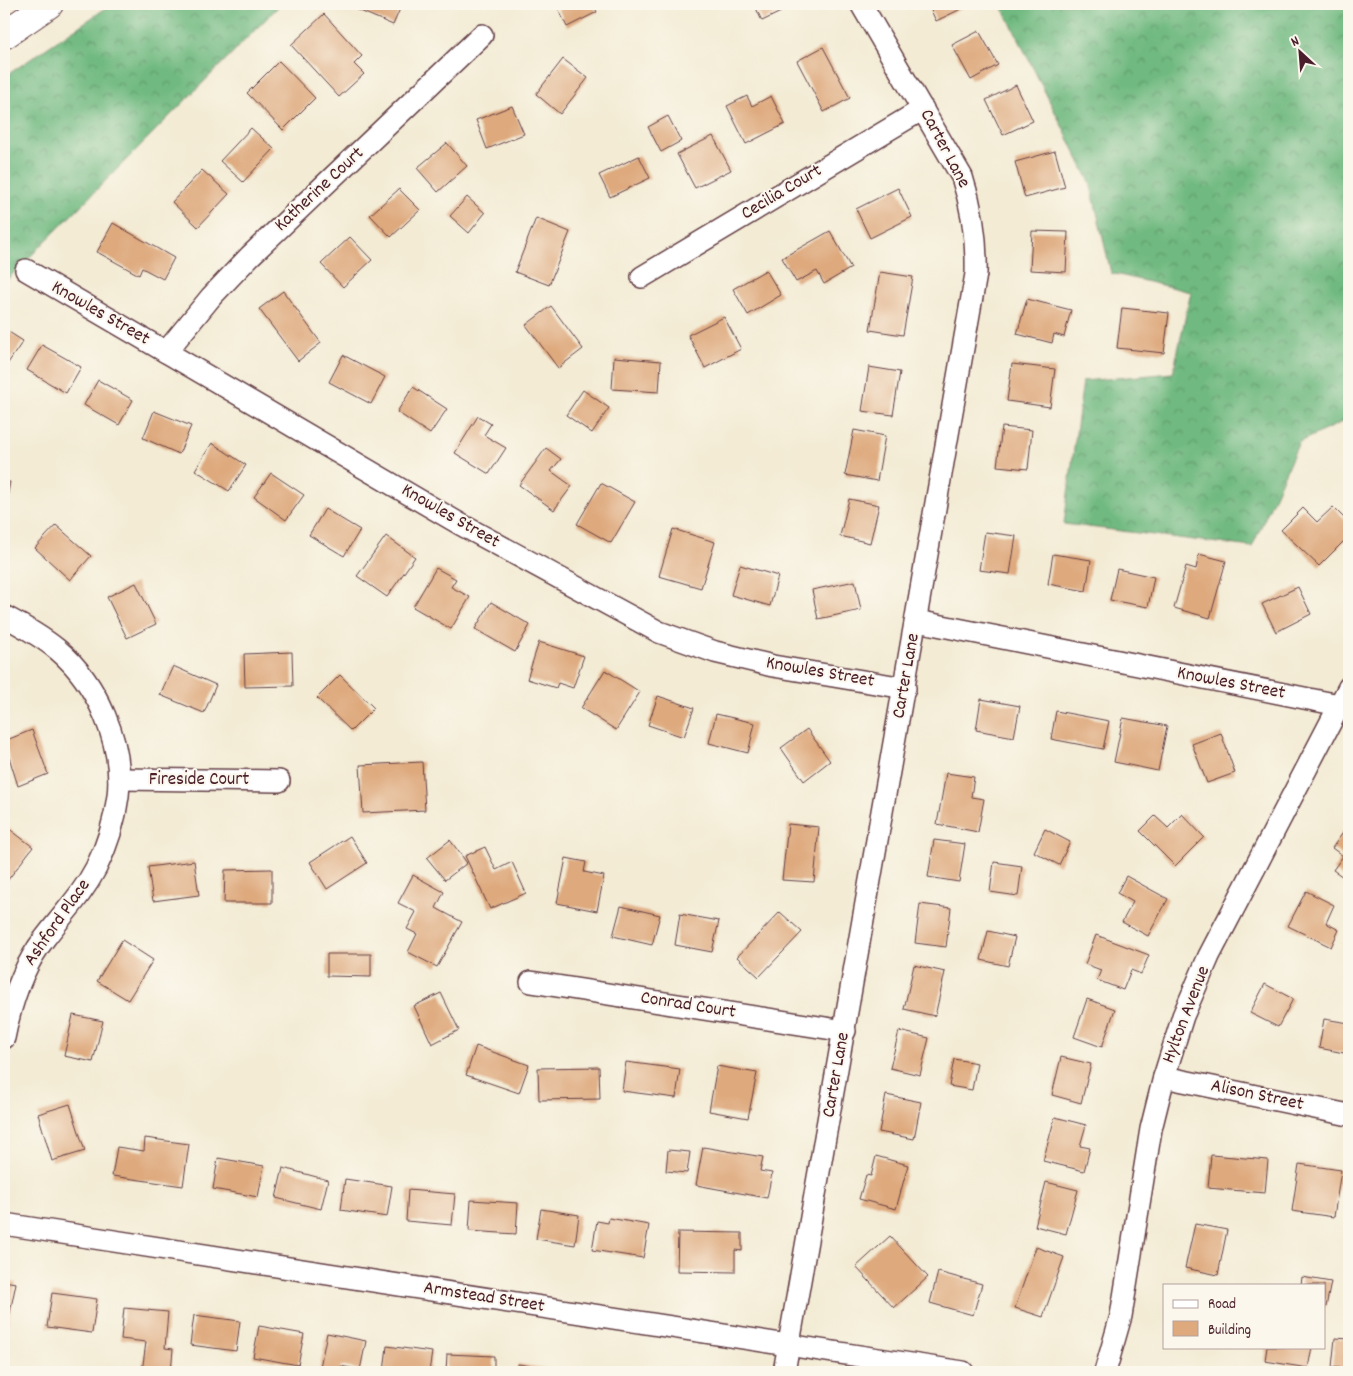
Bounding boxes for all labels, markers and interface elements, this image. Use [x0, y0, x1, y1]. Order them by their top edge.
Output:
north arrow [1276, 28, 1326, 78]
text: N [1288, 32, 1303, 53]
street label: Carter Lane [912, 105, 976, 193]
street label: Katherine Court [269, 141, 371, 239]
street label: Cecilia Court [736, 158, 828, 228]
street label: Knowles Street [46, 275, 154, 353]
street label: Knowles Street [396, 478, 504, 556]
street label: Carter Lane [886, 631, 928, 721]
street label: Knowles Street [764, 650, 876, 696]
street label: Knowles Street [1175, 660, 1287, 708]
street label: Fireside Court [149, 767, 249, 794]
street label: Ashford Place [18, 874, 98, 972]
street label: Hylton Avenue [1156, 962, 1218, 1068]
street label: Conrad Court [639, 985, 737, 1027]
street label: Carter Lane [816, 1030, 858, 1120]
street label: Alison Street [1208, 1073, 1306, 1119]
street label: Armstead Street [422, 1275, 546, 1321]
legend [1163, 1284, 1326, 1348]
text: Road [1208, 1294, 1236, 1316]
text: Building [1208, 1320, 1251, 1342]

